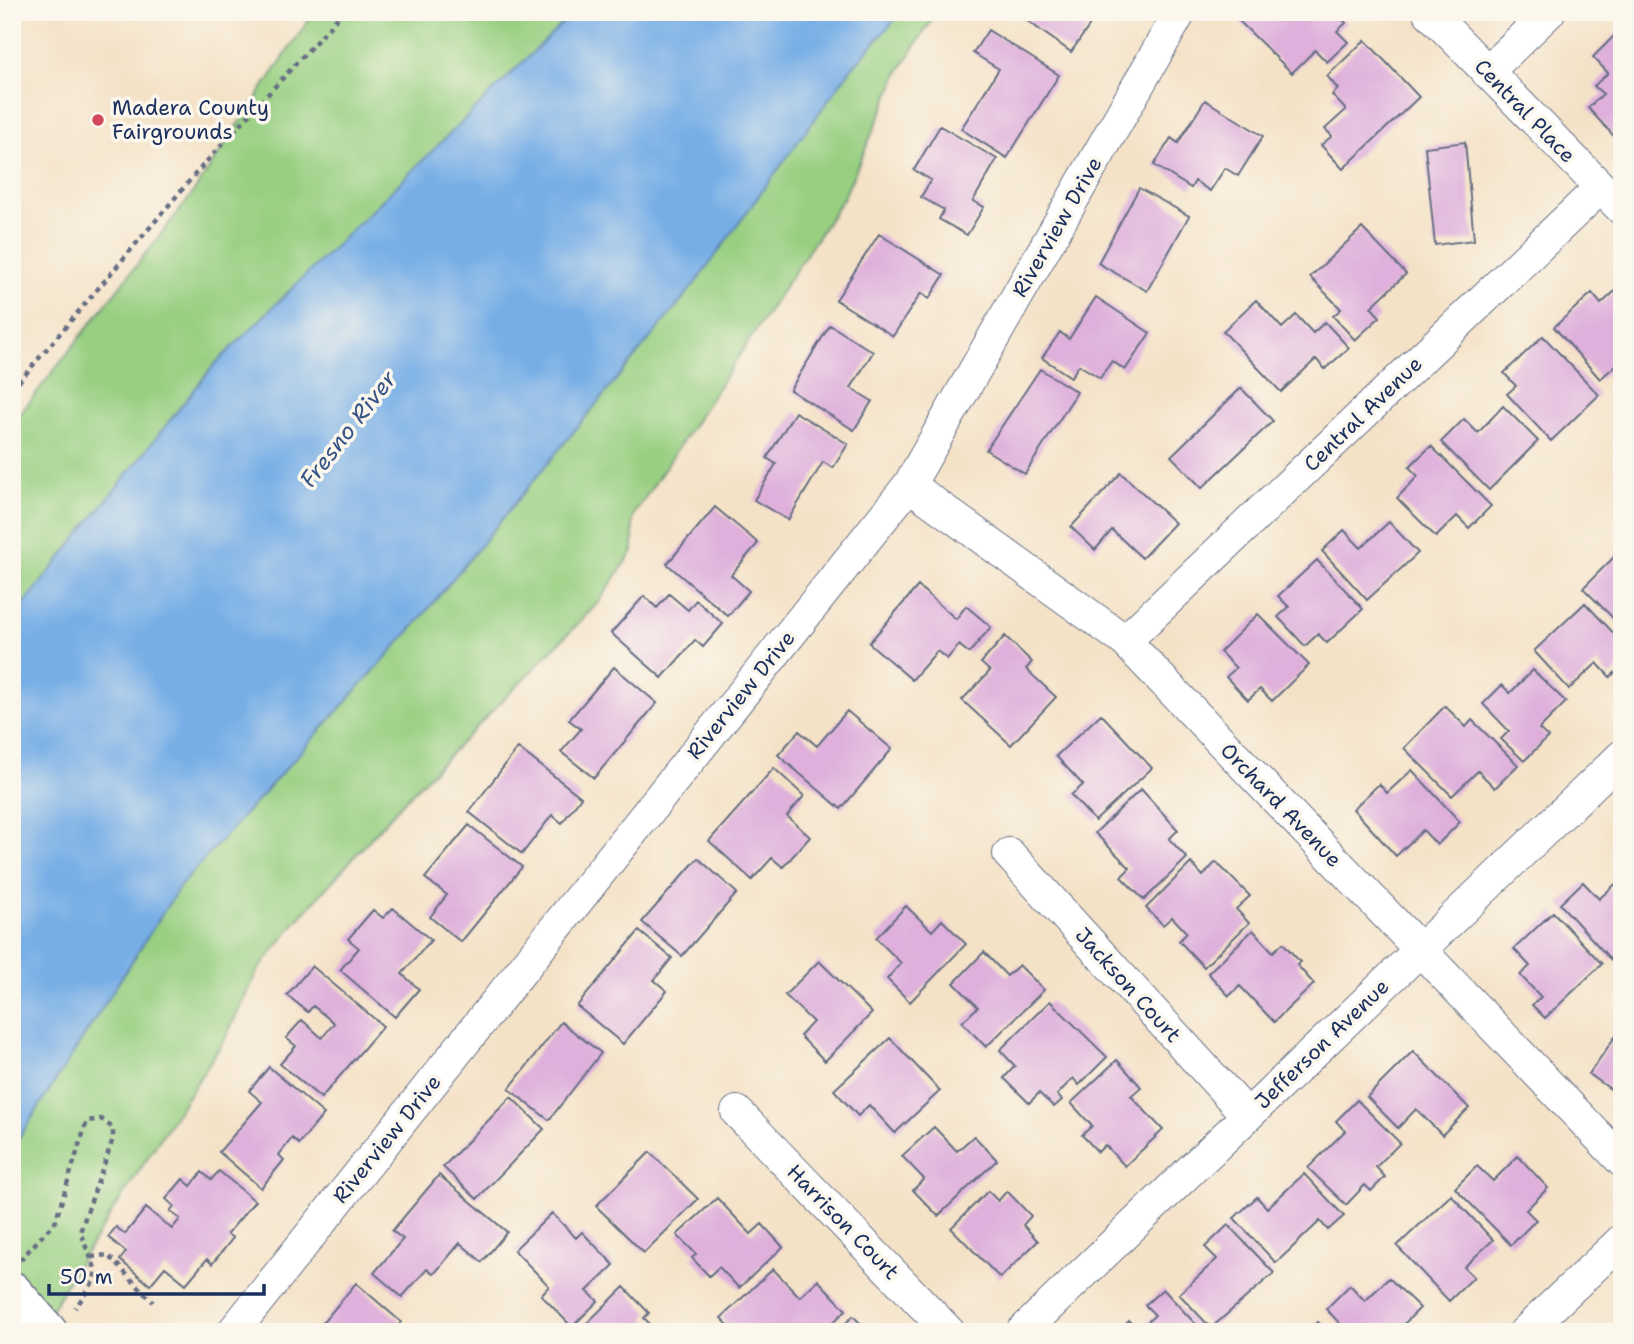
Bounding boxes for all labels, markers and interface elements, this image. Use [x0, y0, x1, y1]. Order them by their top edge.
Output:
street label: Central Place [1468, 53, 1582, 169]
place label: Madera County Fairgrounds [112, 94, 269, 146]
marker: Madera County Fairgrounds [90, 112, 106, 128]
street label: Riverview Drive [1005, 152, 1109, 302]
street label: Central Avenue [1298, 350, 1428, 478]
water label: Fresno River [293, 364, 404, 494]
street label: Riverview Drive [680, 625, 802, 765]
street label: Orchard Avenue [1214, 737, 1348, 873]
street label: Jackson Court [1069, 922, 1187, 1048]
street label: Jefferson Avenue [1249, 973, 1395, 1115]
street label: Riverview Drive [326, 1069, 448, 1209]
street label: Harrison Court [781, 1158, 905, 1286]
scale bar [49, 1253, 264, 1297]
text: 50 m [60, 1263, 113, 1291]

